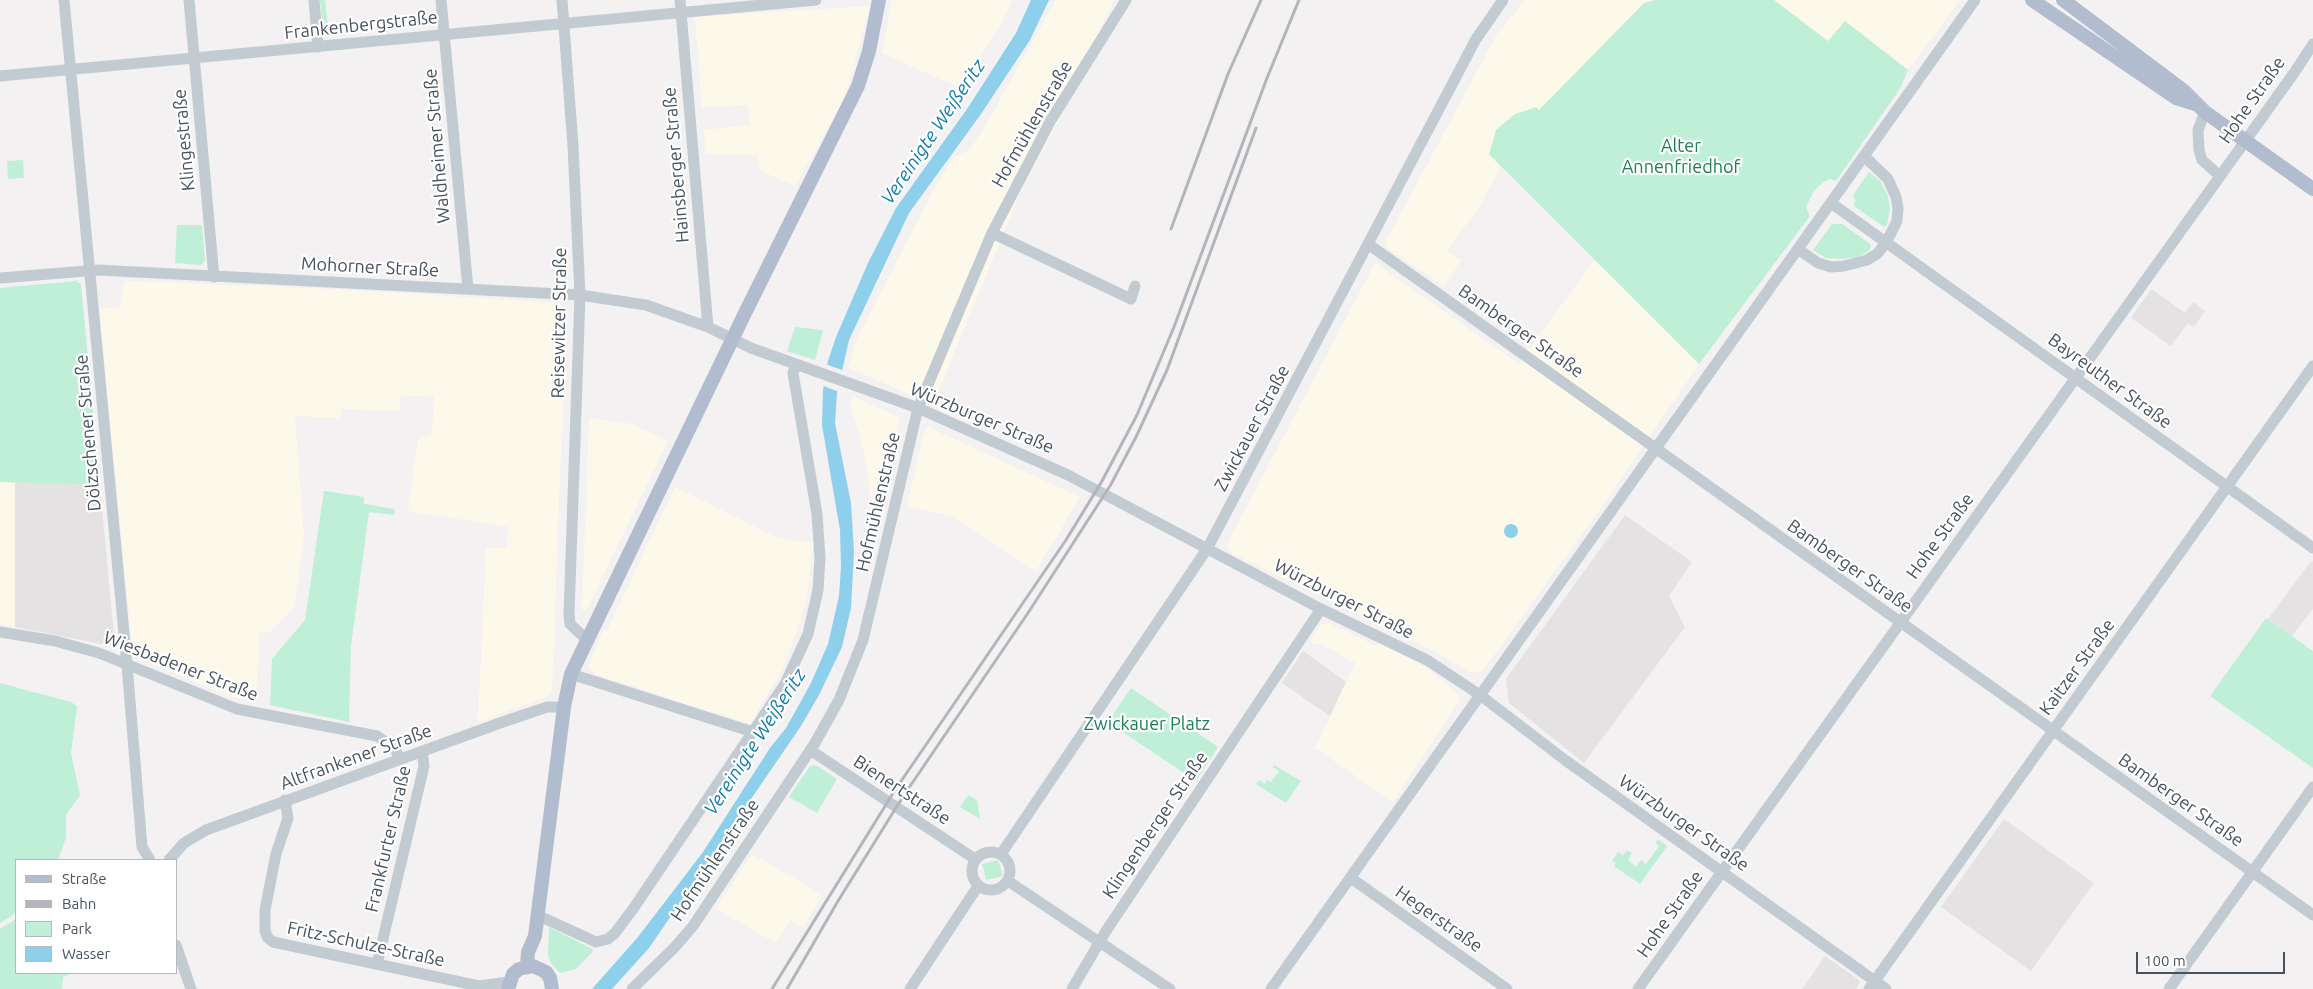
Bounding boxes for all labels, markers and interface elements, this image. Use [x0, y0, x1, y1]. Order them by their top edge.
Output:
street label: Frankenbergstraße [283, 6, 439, 44]
street label: Hohe Straße [2214, 53, 2290, 147]
water label: Vereinigte Weißeritz [876, 55, 990, 209]
street label: Hofmühlenstraße [987, 57, 1077, 191]
street label: Waldheimer Straße [419, 68, 455, 224]
street label: Hainsberger Straße [658, 86, 694, 244]
street label: Klingestraße [169, 88, 199, 192]
park label: Alter Annenfriedhof [1622, 135, 1740, 178]
street label: Reisewitzer Straße [547, 247, 571, 399]
street label: Mohorner Straße [300, 253, 440, 281]
street label: Bamberger Straße [1454, 280, 1588, 382]
street label: Bayreuther Straße [2044, 329, 2176, 433]
street label: Dölzschener Straße [70, 354, 106, 512]
street label: Zwickauer Straße [1210, 361, 1294, 495]
street label: Würzburger Straße [907, 378, 1057, 458]
street label: Hofmühlenstraße [851, 430, 905, 574]
street label: Hohe Straße [1902, 489, 1978, 583]
street label: Bamberger Straße [1783, 515, 1917, 617]
street label: Würzburger Straße [1270, 554, 1418, 644]
street label: Kaitzer Straße [2035, 615, 2119, 719]
street label: Wiesbadener Straße [101, 627, 261, 705]
water label: Vereinigte Weißeritz [699, 665, 811, 819]
park label: Zwickauer Platz [1084, 713, 1210, 735]
street label: Altfrankener Straße [277, 720, 435, 794]
street label: Klingenberger Straße [1098, 747, 1212, 903]
street label: Bamberger Straße [2114, 749, 2248, 851]
street label: Bienertstraße [849, 751, 955, 829]
street label: Frankfurter Straße [361, 764, 415, 914]
street label: Würzburger Straße [1615, 770, 1753, 876]
street label: Hofmühlenstraße [666, 795, 764, 925]
legend [15, 859, 178, 974]
street label: Hohe Straße [1632, 867, 1708, 961]
text: Straße [62, 870, 106, 887]
street label: Hegerstraße [1391, 881, 1487, 957]
text: Bahn [62, 895, 96, 912]
street label: Fritz-Schulze-Straße [285, 917, 447, 971]
text: Park [62, 920, 92, 937]
scale bar [2138, 942, 2287, 974]
text: Wasser [62, 945, 110, 962]
text: 100 m [2144, 952, 2186, 969]

